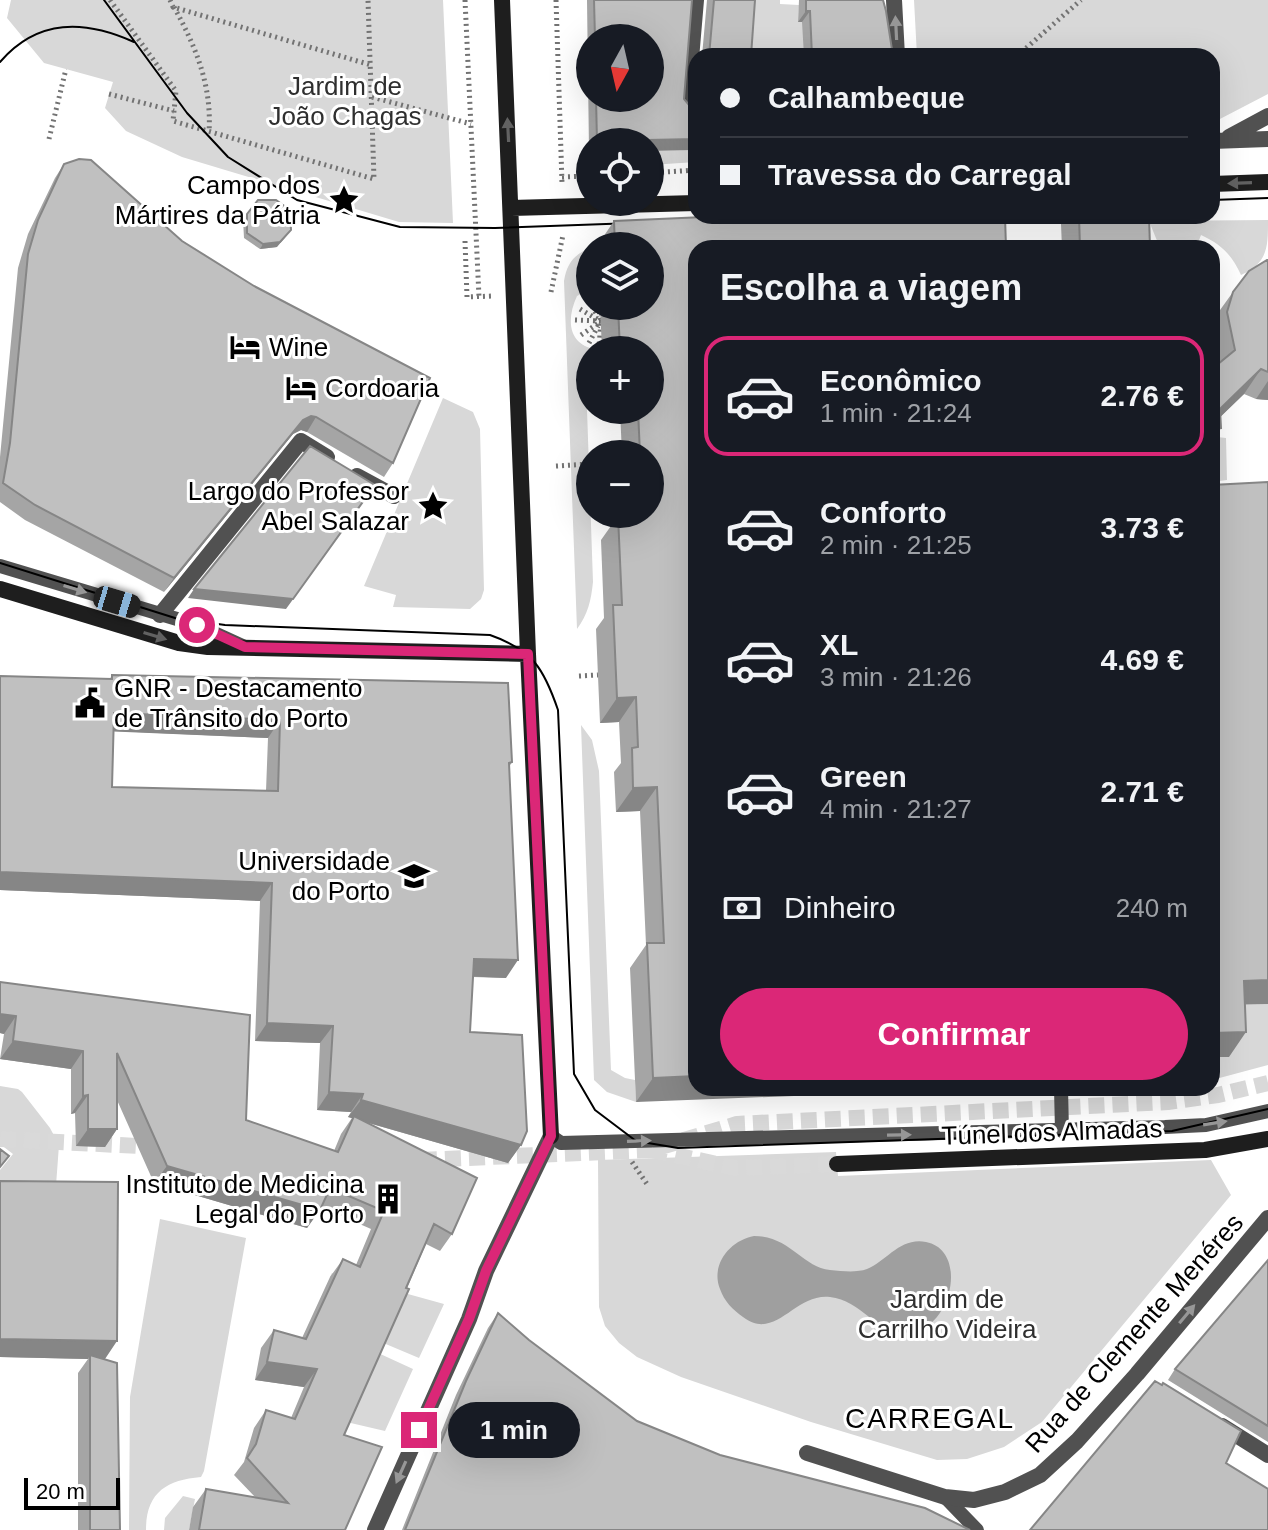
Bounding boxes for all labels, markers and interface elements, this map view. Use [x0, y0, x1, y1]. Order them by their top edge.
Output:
one-way arrow [889, 15, 902, 40]
north arrow [576, 24, 664, 112]
map controls [576, 24, 664, 528]
park label: Jardim de João Chagas [268, 71, 422, 131]
text: Calhambeque [768, 81, 965, 114]
one-way arrow [501, 117, 514, 142]
button: locate [576, 128, 664, 216]
text: Travessa do Carregal [768, 158, 1072, 191]
place label: Campo dos Mártires da Pátria [115, 170, 321, 230]
one-way arrow [1227, 177, 1252, 190]
place icon: Campo dos Mártires da Pátria [327, 183, 361, 217]
button: layers [576, 232, 664, 320]
text: Escolha a viagem [720, 267, 1022, 308]
hotel icon: Wine [228, 330, 262, 364]
place label: Wine [269, 332, 328, 362]
button: + [576, 336, 664, 424]
icon: car [724, 360, 796, 432]
text: Econômico [820, 364, 982, 397]
hotel icon: Cordoaria [284, 371, 318, 405]
place label: Cordoaria [325, 373, 440, 403]
text: 2.76 € [1101, 379, 1184, 412]
text: 1 min · 21:24 [820, 398, 972, 428]
button: − [576, 440, 664, 528]
place label: Largo do Professor Abel Salazar [188, 476, 409, 536]
place icon: Largo do Professor Abel Salazar [416, 489, 450, 523]
icon: car [724, 492, 796, 564]
text: Conforto [820, 496, 947, 529]
text: 3.73 € [1101, 511, 1184, 544]
text: 2 min · 21:25 [820, 530, 972, 560]
one-way arrow [63, 583, 87, 595]
car [91, 584, 143, 620]
route start [179, 607, 215, 643]
icon: car [724, 624, 796, 696]
text: XL [820, 628, 858, 661]
one-way arrow [144, 630, 168, 643]
text: 4.69 € [1101, 643, 1184, 676]
text: 3 min · 21:26 [820, 662, 972, 692]
place label: GNR - Destacamento de Trânsito do Porto [114, 673, 363, 733]
public building icon: GNR - Destacamento de Trânsito do Porto [73, 686, 107, 720]
icon: car [724, 756, 796, 828]
text: Green [820, 760, 907, 793]
text: 2.71 € [1101, 775, 1184, 808]
text: 4 min · 21:27 [820, 794, 972, 824]
place label: Universidade do Porto [238, 846, 390, 906]
school or university icon: Universidade do Porto [397, 859, 431, 893]
icon: cash [720, 886, 764, 930]
text: Dinheiro [784, 891, 896, 924]
text: 240 m [1116, 893, 1188, 923]
button: Confirmar [720, 988, 1188, 1080]
street label: Túnel dos Almadas [941, 1113, 1163, 1151]
one-way arrow [1203, 1117, 1228, 1129]
one-way arrow [887, 1128, 912, 1141]
one-way arrow [627, 1135, 652, 1147]
place label: Instituto de Medicina Legal do Porto [126, 1169, 365, 1229]
building icon: Instituto de Medicina Legal do Porto [371, 1182, 405, 1216]
street label: Rua de Clemente Menéres [1019, 1208, 1249, 1458]
park label: Jardim de Carrilho Videira [858, 1284, 1037, 1344]
one-way arrow [1178, 1304, 1195, 1324]
callout: 1 min [447, 1402, 579, 1458]
district label: CARREGAL [845, 1403, 1015, 1434]
route end [401, 1412, 437, 1448]
text: 1 min [480, 1415, 548, 1445]
one-way arrow [394, 1460, 407, 1484]
scale bar [24, 1474, 120, 1510]
text: 20 m [36, 1479, 85, 1504]

